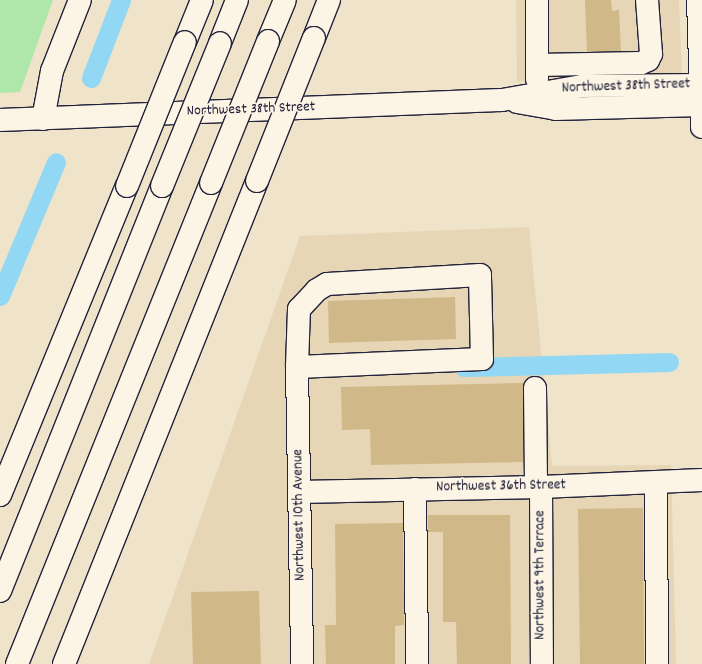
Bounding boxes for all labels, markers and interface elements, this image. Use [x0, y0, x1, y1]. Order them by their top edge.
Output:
street label: Northwest 38th Street [561, 76, 691, 98]
street label: Northwest 38th Street [186, 99, 316, 121]
street label: Northwest 10th Avenue [290, 449, 310, 581]
street label: Northwest 36th Street [436, 477, 566, 497]
street label: Northwest 9th Terrace [532, 510, 550, 640]

